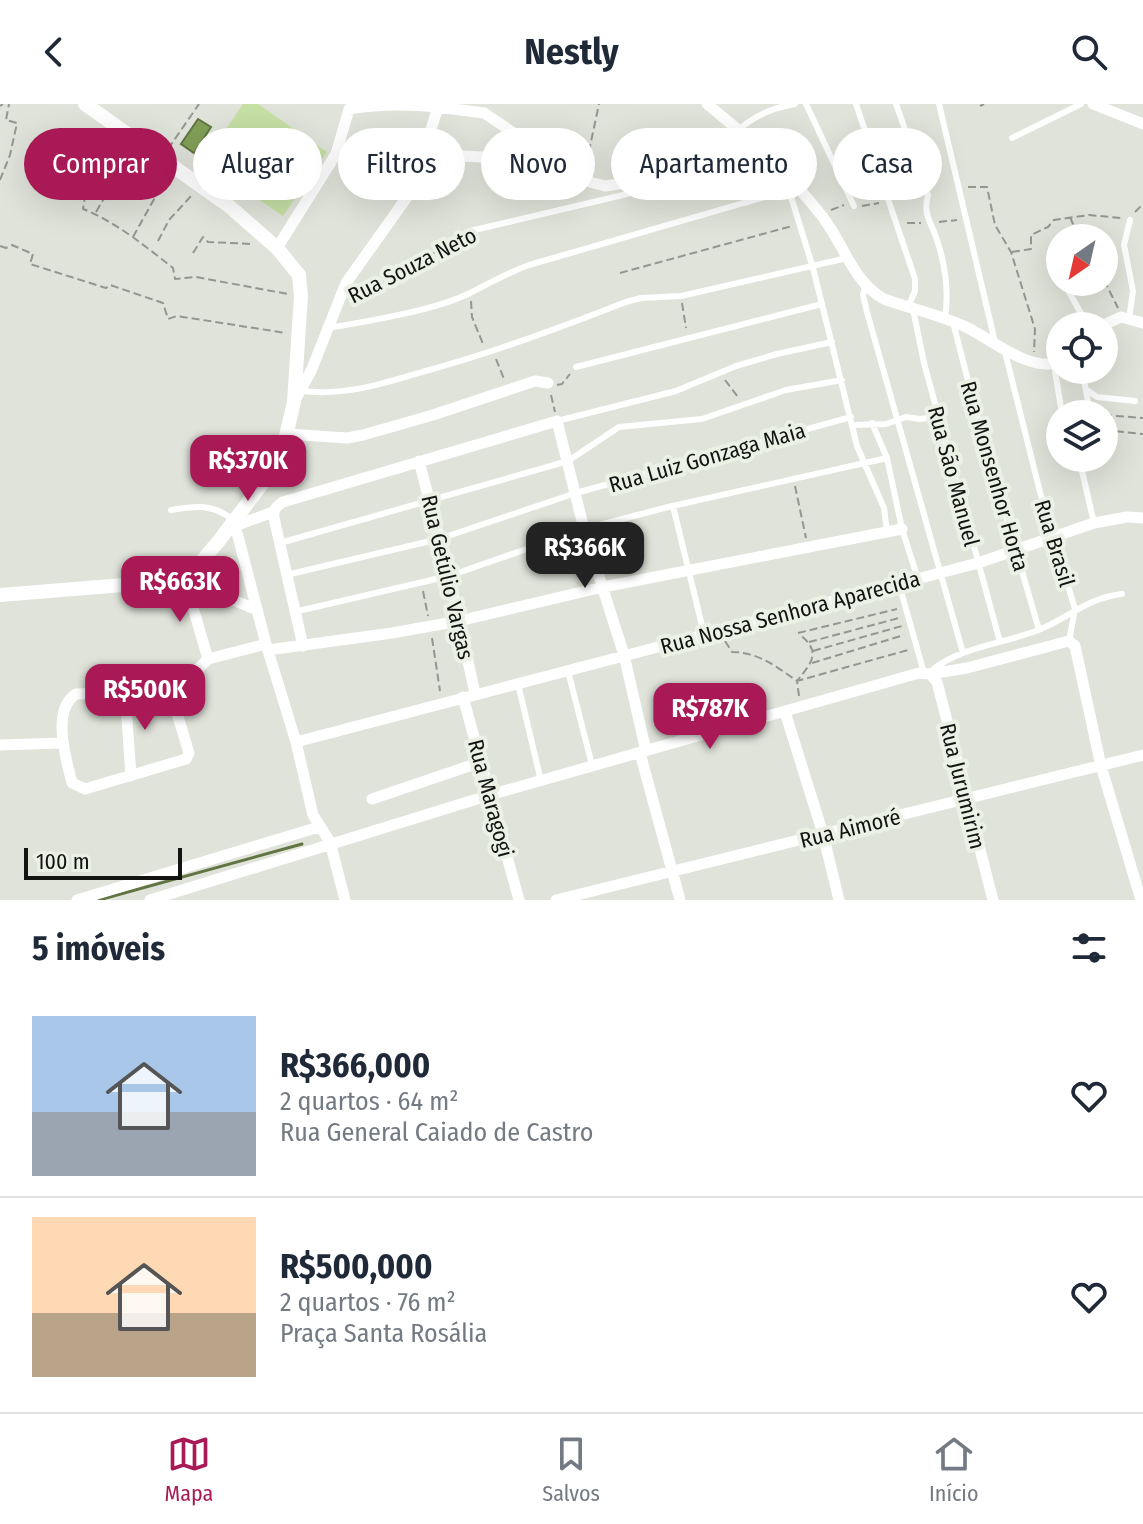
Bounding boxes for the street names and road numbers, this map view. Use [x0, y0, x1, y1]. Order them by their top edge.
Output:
street label: Rua Souza Neto [344, 222, 481, 309]
street label: Rua Monsenhor Horta [954, 378, 1035, 574]
street label: Rua São Manuel [922, 403, 985, 549]
street label: Rua Luiz Gonzaga Maia [606, 417, 809, 498]
street label: Rua Getúlio Vargas [415, 492, 480, 662]
street label: Rua Brasil [1028, 496, 1081, 590]
street label: Rua Nossa Senhora Aparecida [657, 565, 923, 660]
street label: Rua Jurumirim [934, 720, 991, 852]
street label: Rua Maragogi [462, 736, 519, 860]
street label: Rua Aimoré [797, 803, 903, 854]

